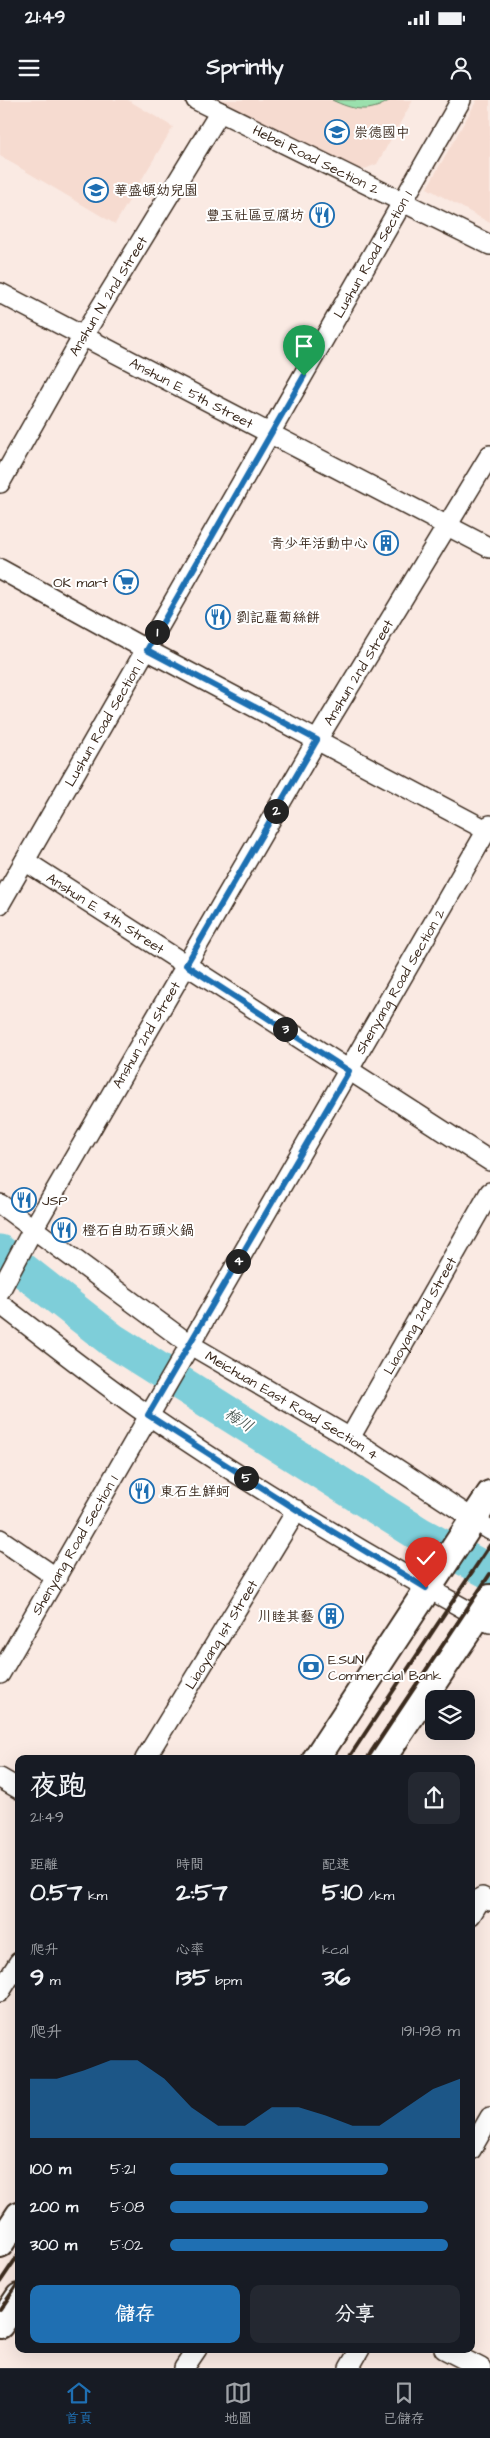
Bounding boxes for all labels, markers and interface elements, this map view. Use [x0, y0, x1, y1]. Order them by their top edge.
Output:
text: 21:49 [25, 4, 65, 31]
text: Sprintly [206, 52, 284, 83]
icon: menu [15, 54, 43, 82]
icon: person [447, 54, 475, 82]
school or university icon: 崇德國中 [324, 119, 350, 145]
street label: Hebei Road Section 2 [249, 121, 382, 200]
place label: 崇德國中 [354, 123, 410, 143]
school or university icon: 華盛頓幼兒園 [83, 177, 109, 203]
place label: 華盛頓幼兒園 [114, 181, 198, 201]
street label: Lushun Road Section 1 [329, 187, 418, 322]
restaurant icon: 豐玉社區豆腐坊 [309, 202, 335, 228]
place label: 豐玉社區豆腐坊 [206, 206, 304, 226]
street label: Anshun N. 2nd Street [65, 232, 153, 360]
pin [283, 325, 325, 376]
icon: arrive [290, 332, 318, 360]
street label: Anshun E. 5th Street [126, 353, 257, 434]
building icon: 青少年活動中心 [373, 530, 399, 556]
place label: 青少年活動中心 [270, 534, 368, 554]
supermarket icon: OK mart [113, 569, 139, 595]
place label: OK mart [53, 573, 108, 593]
restaurant icon: 劉記蘿蔔絲餅 [205, 604, 231, 630]
place label: 劉記蘿蔔絲餅 [236, 608, 320, 628]
street label: Anshun 2nd Street [319, 616, 399, 730]
pin: 1 [144, 620, 170, 644]
text: 1 [157, 622, 158, 642]
street label: Lushun Road Section 1 [60, 656, 149, 791]
pin: 2 [264, 798, 288, 824]
text: 2 [272, 801, 281, 821]
street label: Anshun E. 4th Street [42, 868, 168, 959]
street label: Shenyang Road Section 2 [351, 905, 451, 1058]
street label: Anshun 2nd Street [108, 978, 186, 1092]
pin: 3 [272, 1016, 298, 1042]
text: 3 [282, 1019, 289, 1039]
restaurant icon: JSP [11, 1187, 37, 1213]
place label: JSP [42, 1191, 67, 1211]
restaurant icon: 橙石自助石頭火鍋 [51, 1217, 77, 1243]
place label: 橙石自助石頭火鍋 [82, 1221, 194, 1241]
pin: 4 [226, 1248, 250, 1274]
text: 4 [234, 1251, 243, 1271]
street label: Liaoyang 2nd Street [379, 1253, 462, 1378]
street label: Meichuan East Road Section 4 [201, 1347, 383, 1465]
water label: 梅川 [220, 1404, 258, 1438]
pin: 5 [234, 1466, 258, 1490]
text: 5 [242, 1468, 251, 1488]
street label: Shenyang Road Section 1 [27, 1472, 124, 1619]
restaurant icon: 東石生鮮蚵 [129, 1478, 155, 1504]
place label: 東石生鮮蚵 [160, 1482, 230, 1502]
pin [405, 1537, 447, 1588]
icon: check [412, 1544, 440, 1572]
street label: Liaoyang 1st Street [181, 1576, 263, 1693]
building icon: 川睦其藝 [318, 1603, 344, 1629]
place label: 川睦其藝 [258, 1607, 314, 1627]
place label: E.SUN Commercial Bank [328, 1650, 442, 1686]
bank icon: E.SUN Commercial Bank [298, 1654, 324, 1680]
map controls [425, 1690, 475, 1740]
button: layers [425, 1690, 475, 1740]
text: 夜跑 [30, 1767, 86, 1806]
button: share [408, 1772, 460, 1824]
text: 21:49 [30, 1806, 64, 1828]
text: 距離 [30, 1855, 58, 1875]
text: 時間 [176, 1855, 204, 1875]
text: 配速 [322, 1855, 350, 1875]
text: 0.57 [30, 1875, 82, 1910]
text: 2:57 [176, 1875, 228, 1910]
text: 5:10 [322, 1875, 363, 1910]
text: km [82, 1886, 107, 1906]
text: /km [363, 1886, 394, 1906]
text: 爬升 [30, 1940, 58, 1960]
text: 心率 [176, 1940, 204, 1960]
text: kcal [322, 1940, 349, 1960]
text: 9 [30, 1960, 44, 1995]
text: 135 [176, 1960, 210, 1995]
text: 36 [322, 1960, 350, 1995]
text: m [44, 1971, 61, 1991]
text: bpm [210, 1971, 242, 1991]
text: 191–198 m [401, 2020, 460, 2042]
text: 爬升 [30, 2021, 62, 2043]
text: 100 m [30, 2158, 71, 2180]
text: 5:21 [110, 2158, 135, 2180]
text: 200 m [30, 2196, 78, 2218]
text: 5:08 [110, 2196, 144, 2218]
text: 300 m [30, 2234, 77, 2256]
text: 5:02 [110, 2234, 143, 2256]
button: 儲存 [30, 2285, 240, 2343]
button: 分享 [250, 2285, 460, 2343]
tab: 首頁 [65, 2379, 93, 2429]
tab: 地圖 [224, 2379, 252, 2429]
tab: 已儲存 [383, 2379, 425, 2429]

